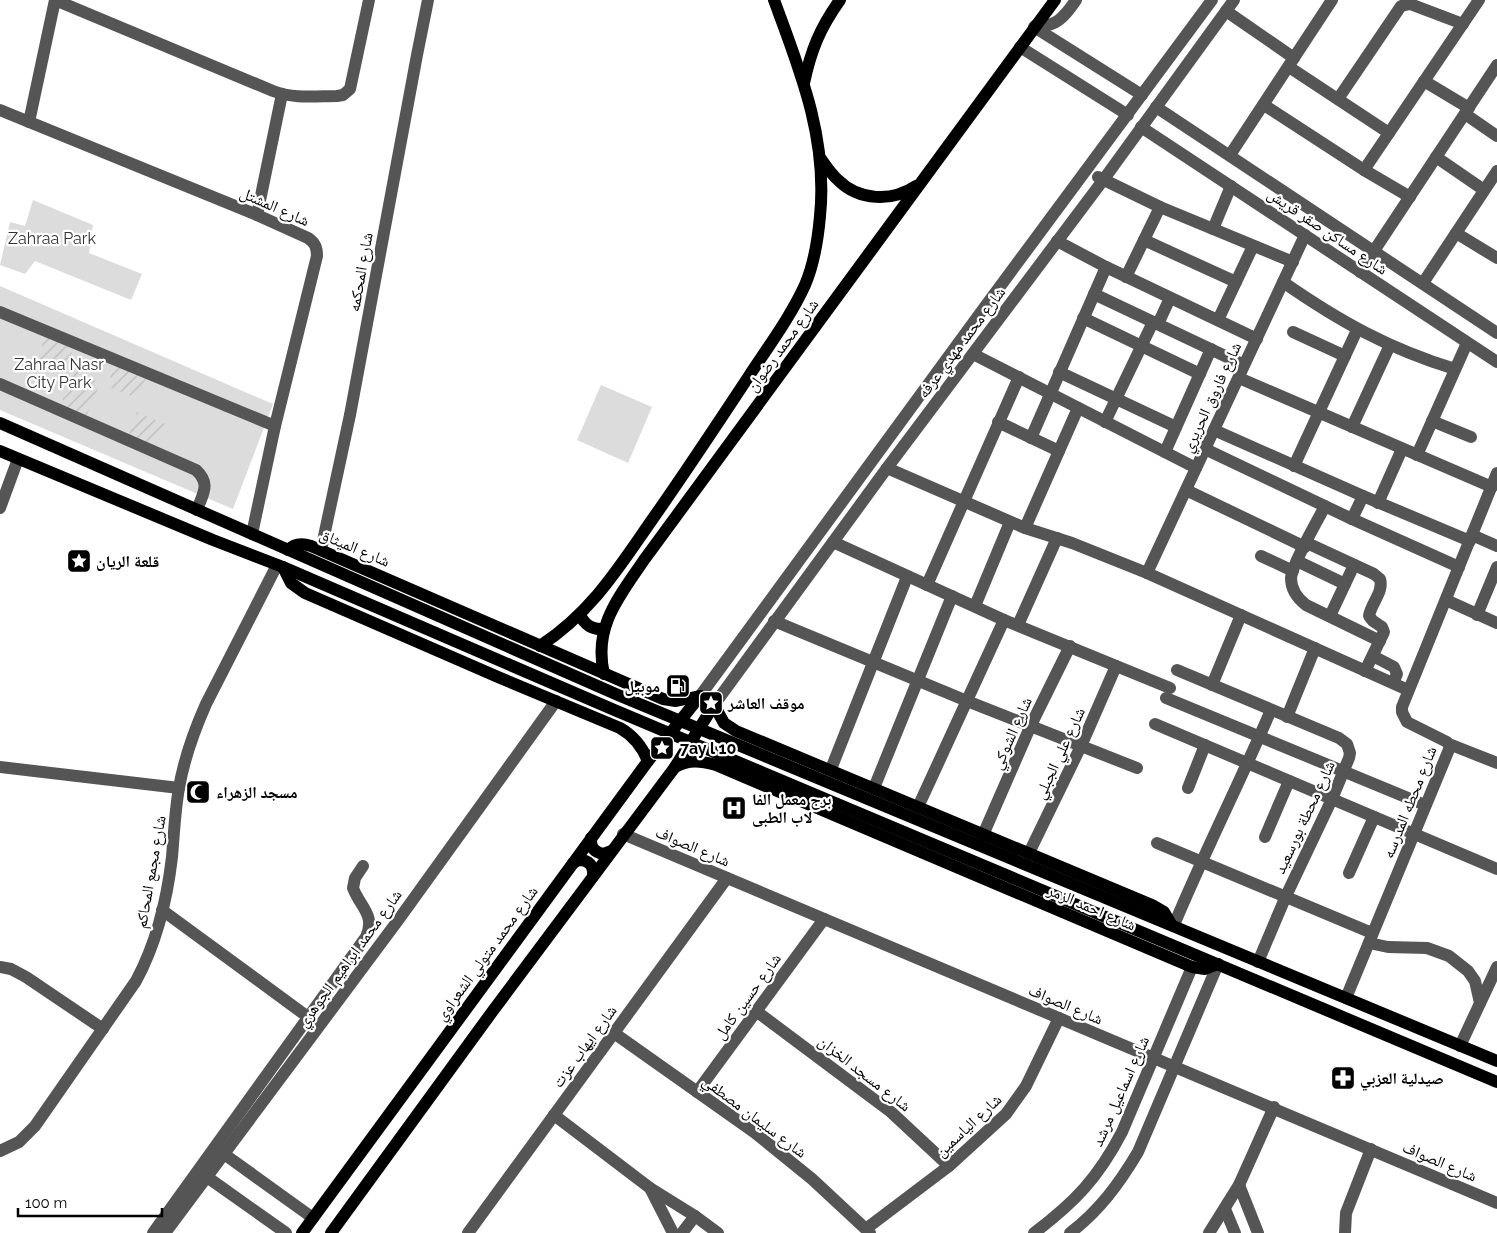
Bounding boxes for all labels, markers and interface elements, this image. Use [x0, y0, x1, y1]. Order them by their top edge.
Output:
street label: شارع المشتل [237, 183, 313, 231]
street label: شارع مساكن صقر قريش [1263, 184, 1391, 279]
park label: Zahraa Park [8, 229, 96, 248]
street label: شارع المحكمه [344, 231, 378, 313]
street label: شارع محمد مهدي عرفه [913, 283, 1012, 403]
street label: شارع محمد رضوان [742, 295, 823, 396]
street label: شارع فاروق الحريري [1178, 339, 1248, 457]
park label: Zahraa Nasr City Park [14, 355, 104, 392]
street label: شارع الميثاق [317, 524, 393, 572]
place icon: قلعة الريان [66, 548, 92, 574]
place label: قلعة الريان [96, 552, 159, 571]
fuel station icon: موبيل [665, 673, 691, 699]
place label: موبيل [625, 677, 660, 696]
place icon: موقف العاشر [698, 690, 724, 716]
place label: موقف العاشر [727, 694, 805, 713]
street label: شارع الشوكي [987, 694, 1039, 774]
street label: شارع علي الجبلي [1030, 704, 1092, 803]
place icon: 7ay l 10 [649, 735, 675, 761]
place label: 7ay l 10 [680, 739, 736, 758]
street label: شارع محطه المدرسه [1378, 743, 1442, 861]
street label: شارع محطة بورسعيد [1270, 758, 1340, 877]
mosque icon: مسجد الزهراء [185, 779, 211, 805]
place label: مسجد الزهراء [216, 783, 298, 802]
place label: برج معمل الفا لاب الطبى [752, 790, 831, 827]
hospital icon: برج معمل الفا لاب الطبى [721, 795, 747, 821]
street label: شارع مجمع المحاكم [131, 814, 171, 930]
street label: شارع الصواف [652, 822, 733, 872]
street label: شارع احمد الزمر [1043, 880, 1139, 936]
street label: شارع محمد متولي الشعراوي [431, 882, 544, 1026]
street label: شارع محمد ابراهيم الجوهري [293, 886, 408, 1033]
street label: شارع حسين كامل [710, 949, 786, 1044]
street label: شارع الصواف [1025, 980, 1106, 1030]
street label: شارع ايهاب عزت [548, 1001, 621, 1092]
street label: شارع مسجد الخزان [814, 1031, 915, 1116]
street label: شارع اسماعيل مرشد [1088, 1033, 1154, 1150]
pharmacy icon: صيدلية العزبي [1330, 1065, 1356, 1091]
place label: صيدلية العزبي [1360, 1069, 1444, 1091]
street label: شارع سليمان مصطفي [697, 1071, 811, 1164]
street label: شارع الياسمين [931, 1090, 1006, 1162]
street label: شارع الصواف [1399, 1137, 1480, 1187]
scale bar [18, 1186, 161, 1218]
text: 100 m [25, 1194, 67, 1212]

